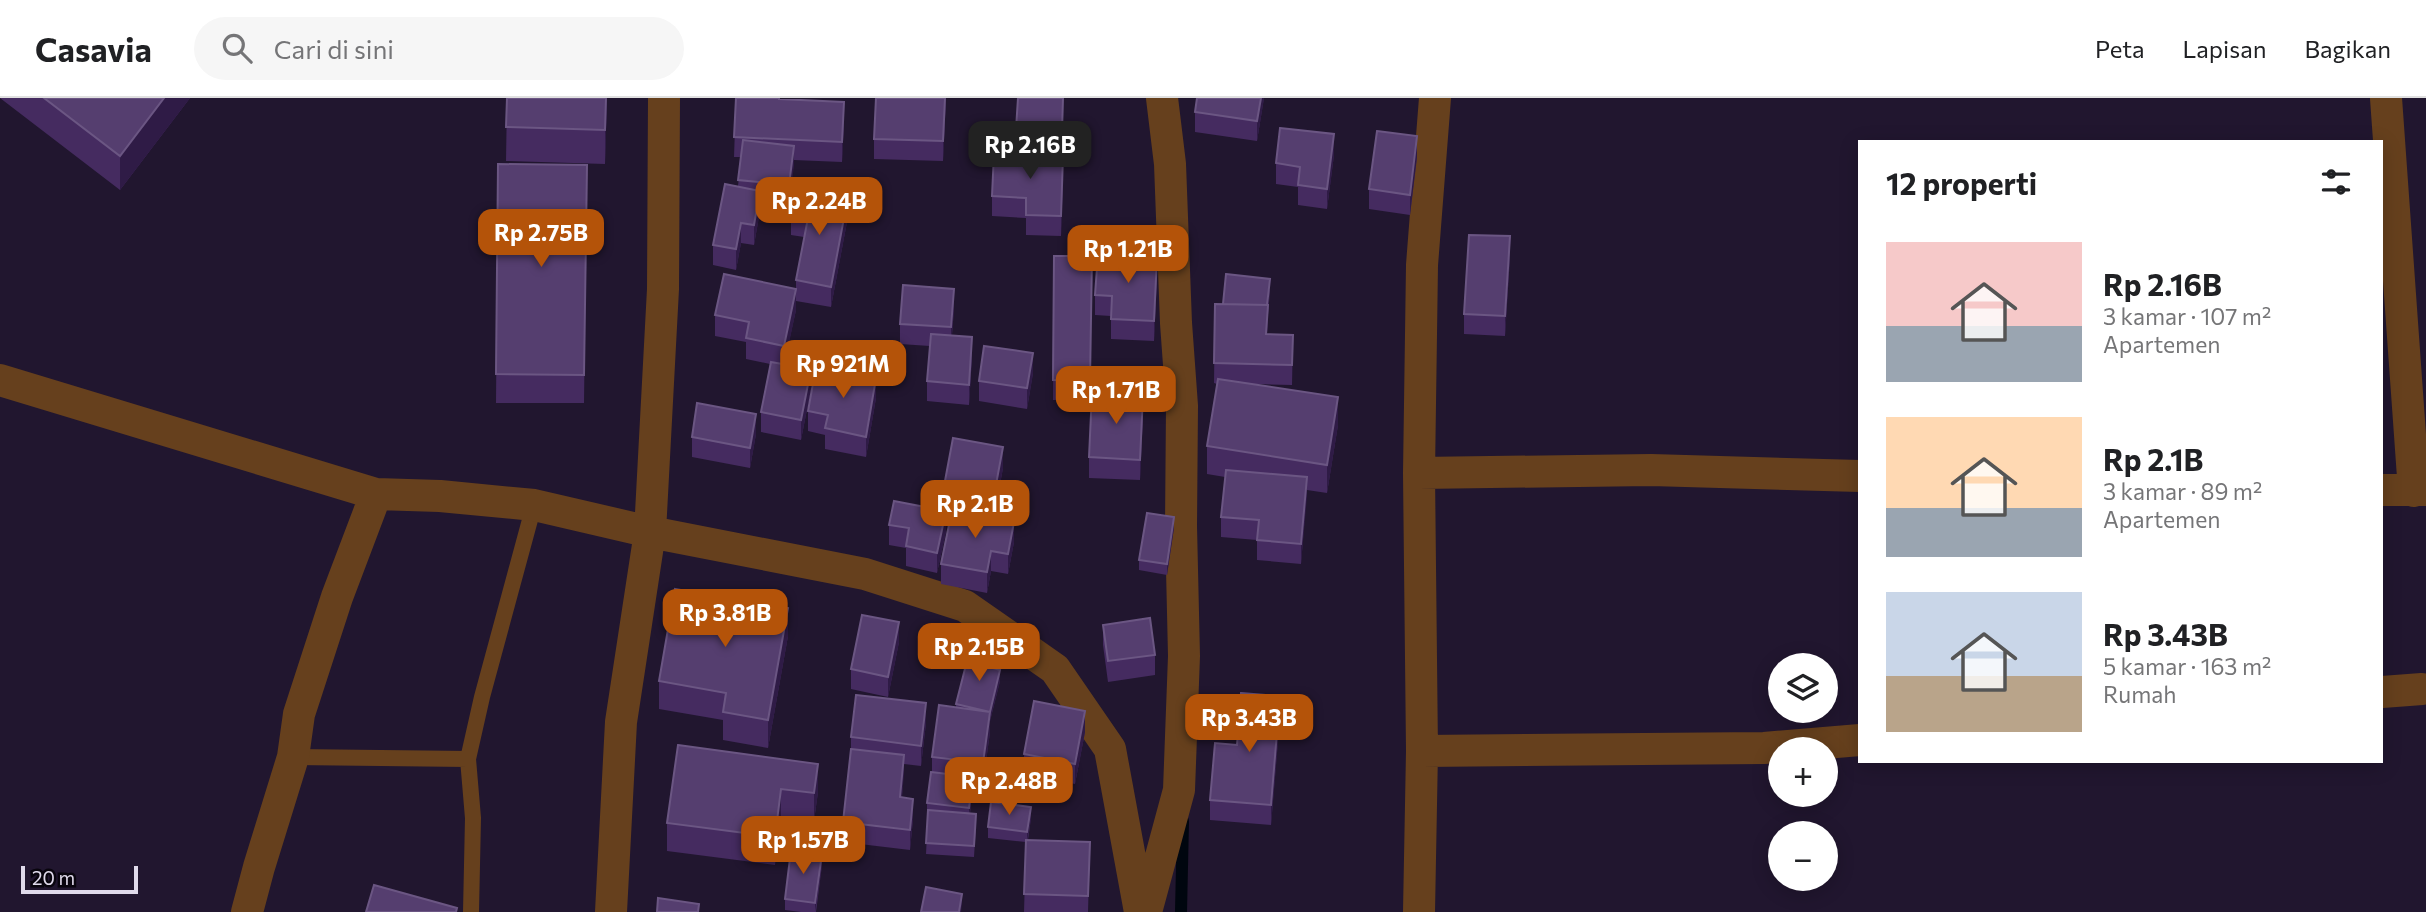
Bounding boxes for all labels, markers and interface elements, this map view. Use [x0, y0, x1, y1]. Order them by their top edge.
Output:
search box [194, 17, 684, 80]
text: Casavia [35, 28, 152, 69]
icon: search [218, 29, 256, 67]
text: Cari di sini [274, 33, 394, 64]
text: Peta [2095, 34, 2145, 63]
text: Lapisan [2183, 34, 2266, 63]
text: Bagikan [2304, 34, 2391, 63]
pin: Rp 2.16B [958, 122, 1102, 181]
text: Rp 2.16B [984, 130, 1076, 158]
icon: filters [2317, 163, 2355, 201]
text: 12 properti [1886, 164, 2037, 201]
pin: Rp 2.24B [747, 178, 891, 237]
text: Rp 2.24B [771, 186, 867, 214]
pin: Rp 2.75B [469, 209, 613, 269]
text: Rp 2.75B [494, 218, 588, 246]
pin: Rp 1.21B [1056, 226, 1200, 285]
text: Rp 1.21B [1083, 234, 1173, 262]
text: Rp 2.16B [2103, 265, 2222, 302]
icon: home [1942, 270, 2026, 354]
text: 3 kamar · 107 m² [2103, 302, 2271, 330]
text: Apartemen [2103, 330, 2220, 358]
pin: Rp 921M [778, 341, 908, 400]
text: Rp 921M [796, 349, 890, 377]
pin: Rp 1.71B [1044, 366, 1188, 426]
text: Rp 1.71B [1072, 375, 1160, 403]
text: Rp 2.1B [2103, 440, 2203, 477]
icon: home [1942, 445, 2026, 529]
text: 3 kamar · 89 m² [2103, 477, 2262, 505]
pin: Rp 2.1B [910, 480, 1040, 540]
text: Rp 2.1B [936, 489, 1014, 517]
text: Apartemen [2103, 505, 2220, 533]
pin: Rp 3.81B [653, 589, 797, 649]
text: Rp 3.81B [679, 598, 771, 626]
text: Rp 3.43B [2103, 615, 2228, 652]
icon: home [1942, 620, 2026, 704]
pin: Rp 2.15B [907, 624, 1051, 683]
text: Rp 2.15B [934, 632, 1024, 660]
text: 5 kamar · 163 m² [2103, 652, 2271, 680]
map controls [1768, 653, 1838, 891]
button: layers [1768, 653, 1838, 723]
text: Rumah [2103, 680, 2176, 708]
pin: Rp 3.43B [1177, 694, 1321, 754]
text: Rp 3.43B [1201, 703, 1297, 731]
button: + [1768, 737, 1838, 807]
pin: Rp 2.48B [937, 758, 1081, 817]
text: Rp 2.48B [961, 766, 1057, 794]
pin: Rp 1.57B [731, 816, 875, 876]
button: − [1768, 821, 1838, 891]
text: Rp 1.57B [757, 825, 849, 853]
scale bar [21, 863, 138, 895]
text: 20 m [32, 866, 75, 889]

